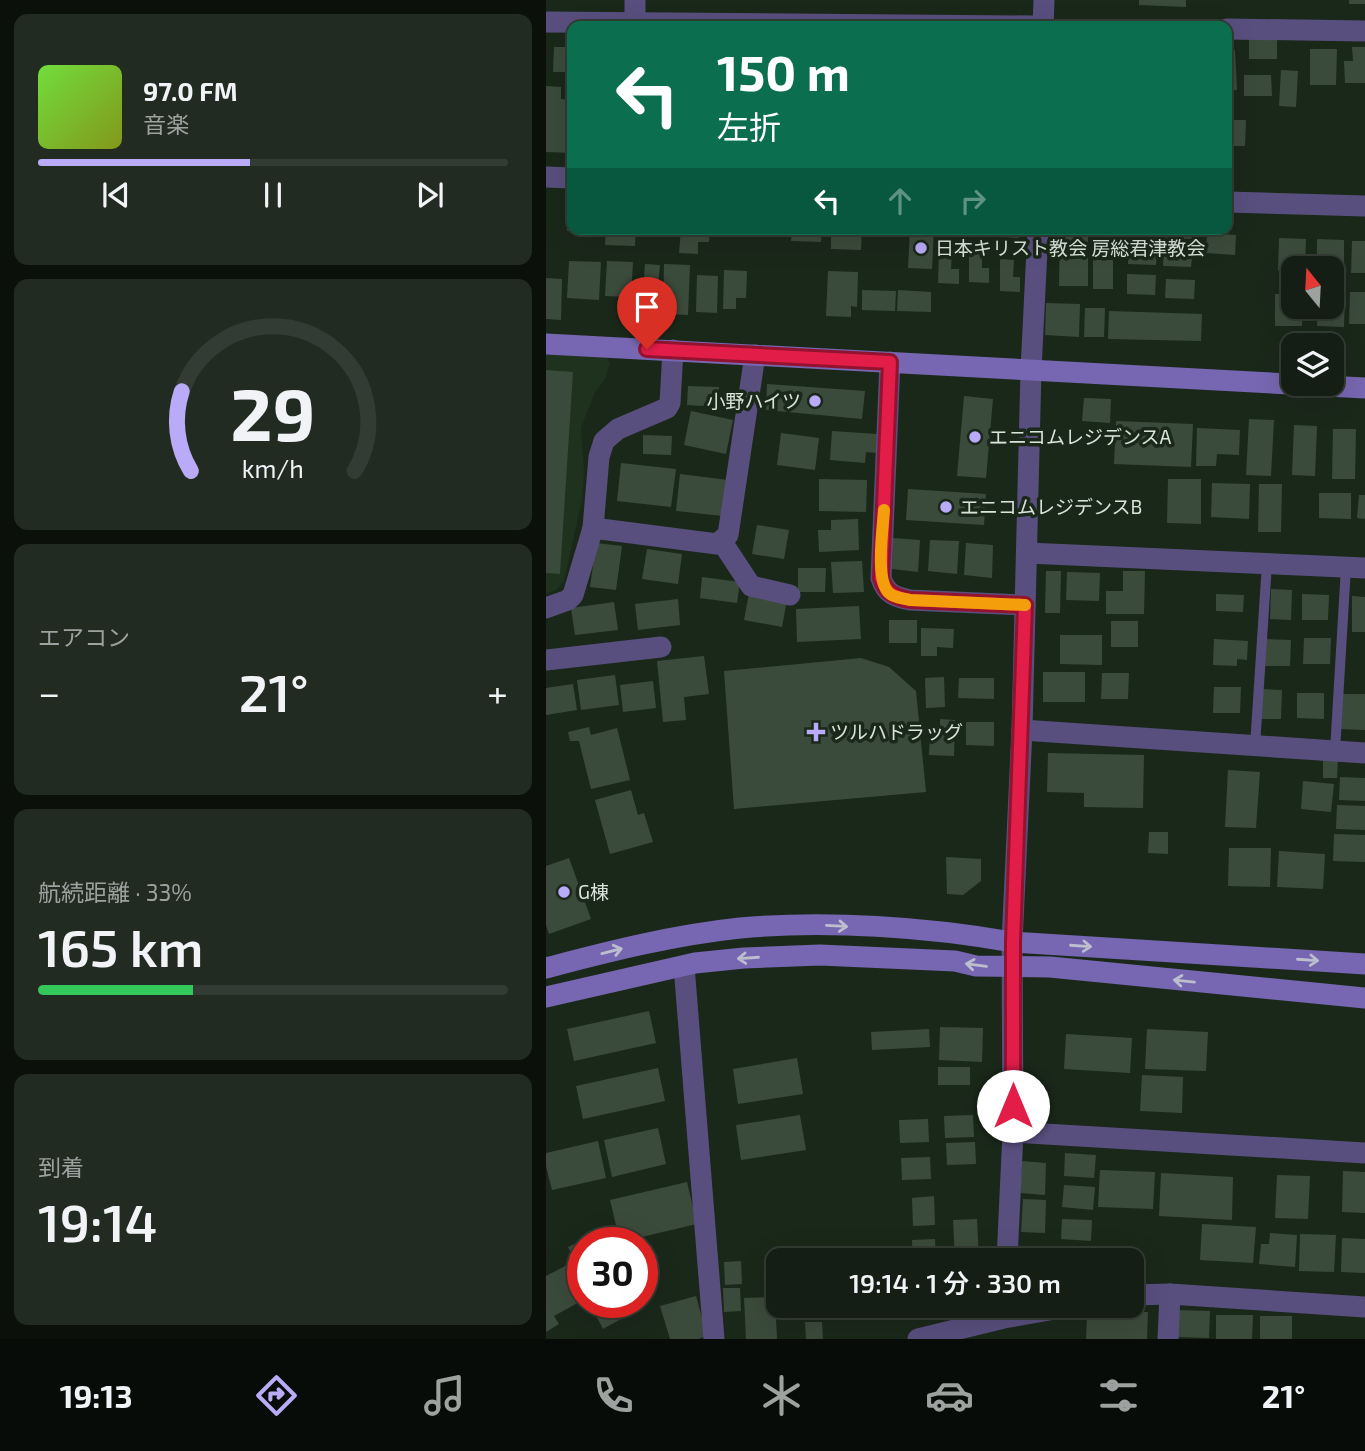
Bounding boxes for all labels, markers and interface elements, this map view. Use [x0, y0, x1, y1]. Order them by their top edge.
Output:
text: 150 m [717, 42, 850, 101]
icon: left [602, 49, 693, 140]
text: 97.0 FM [143, 75, 238, 106]
text: 左折 [717, 107, 781, 145]
text: 音楽 [143, 110, 189, 138]
icon: previous [97, 176, 135, 214]
icon: pause [254, 176, 292, 214]
icon: next [411, 176, 449, 214]
icon: left [808, 182, 846, 220]
icon: ahead [881, 182, 919, 220]
icon: right [954, 182, 992, 220]
place label: 日本キリスト教会 房総君津教会 [935, 236, 1205, 259]
marker: 日本キリスト教会 房総君津教会 [913, 240, 929, 256]
north arrow [1281, 256, 1344, 318]
map controls [1281, 256, 1344, 396]
pin [617, 277, 677, 349]
icon: arrive [628, 288, 666, 326]
button: layers [1281, 333, 1344, 396]
text: 29 [230, 368, 316, 456]
place label: 小野ハイツ [706, 389, 801, 412]
marker: 小野ハイツ [807, 393, 823, 409]
place label: エニコムレジデンスA [989, 425, 1172, 448]
marker: エニコムレジデンスA [967, 429, 983, 445]
text: km/h [242, 452, 304, 482]
place label: エニコムレジデンスB [960, 495, 1142, 518]
marker: エニコムレジデンスB [938, 499, 954, 515]
text: エアコン [38, 623, 130, 651]
text: 21° [239, 660, 309, 722]
text: − [38, 669, 60, 715]
text: + [487, 669, 508, 715]
place label: ツルハドラッグ [830, 720, 963, 743]
marker: ツルハドラッグ [808, 724, 824, 740]
text: 航続距離 · 33% [38, 878, 192, 906]
place label: G棟 [578, 880, 609, 903]
marker: G棟 [556, 884, 572, 900]
text: 165 km [38, 915, 203, 977]
one-way arrow [826, 920, 848, 933]
one-way arrow [1069, 940, 1091, 953]
one-way arrow [600, 944, 623, 957]
one-way arrow [737, 952, 760, 965]
one-way arrow [1296, 954, 1318, 967]
one-way arrow [965, 958, 988, 971]
one-way arrow [1173, 974, 1196, 987]
position arrow [976, 1069, 1050, 1143]
text: 到着 [38, 1153, 84, 1181]
text: 19:14 [38, 1190, 157, 1252]
speed limit sign: 30 [567, 1227, 658, 1318]
text: 19:14 · 1 分 · 330 m [849, 1267, 1061, 1298]
icon: directions [252, 1371, 301, 1420]
icon: music [420, 1371, 469, 1420]
icon: phone [589, 1371, 638, 1420]
icon: climate [757, 1371, 806, 1420]
icon: car [925, 1371, 974, 1420]
icon: filters [1094, 1371, 1143, 1420]
text: 19:13 [60, 1376, 133, 1414]
text: 21° [1262, 1376, 1305, 1414]

